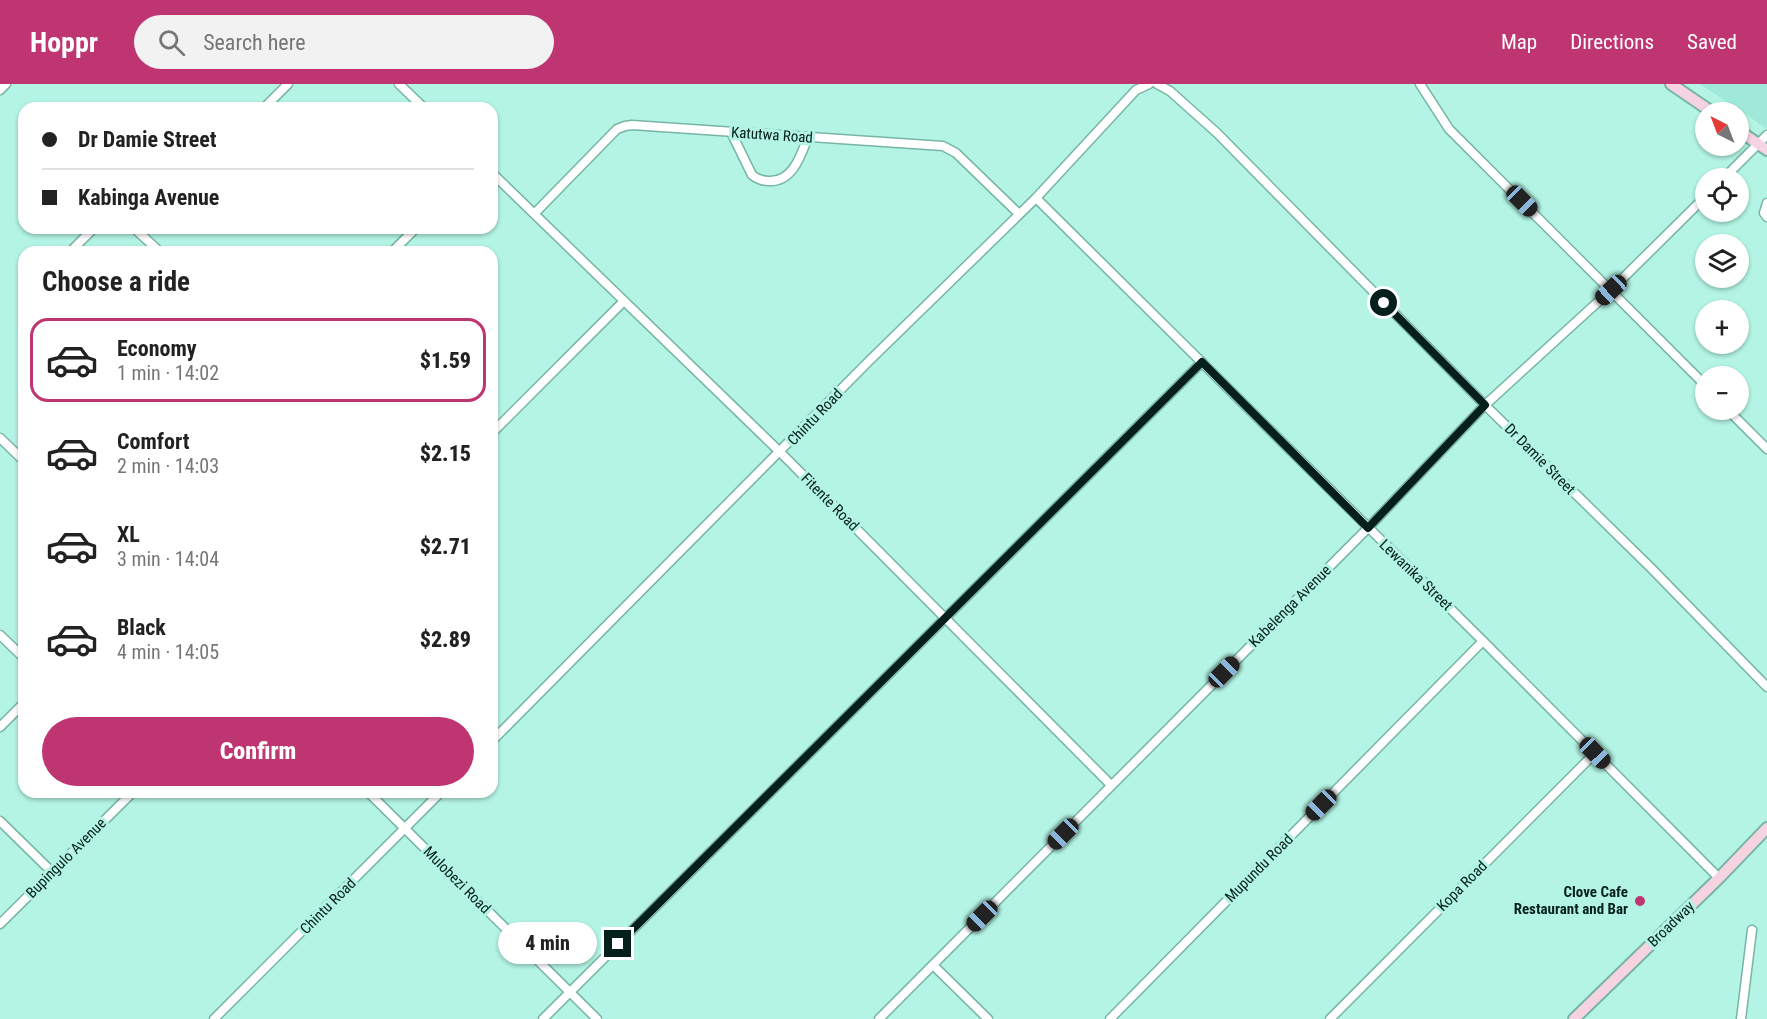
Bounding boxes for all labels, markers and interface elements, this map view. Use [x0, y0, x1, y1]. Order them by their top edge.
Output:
search box [134, 15, 554, 69]
text: Hoppr [30, 26, 98, 59]
icon: search [155, 26, 188, 59]
text: Search here [203, 30, 305, 55]
text: Map [1501, 30, 1537, 54]
text: Directions [1570, 30, 1654, 54]
text: Saved [1687, 30, 1737, 54]
north arrow [1695, 102, 1749, 156]
map controls [1695, 102, 1749, 420]
street label: Katutwa Road [730, 123, 814, 147]
text: Dr Damie Street [78, 127, 217, 152]
button: locate [1695, 168, 1749, 222]
car [1503, 182, 1541, 220]
text: Kabinga Avenue [78, 185, 219, 210]
button: layers [1695, 234, 1749, 288]
text: Choose a ride [42, 266, 190, 298]
car [1592, 271, 1630, 309]
route start [1370, 289, 1397, 316]
button: + [1695, 300, 1749, 354]
icon: car [45, 333, 99, 387]
text: Economy [117, 336, 197, 361]
text: $1.59 [420, 348, 471, 373]
text: 1 min · 14:02 [117, 361, 219, 385]
button: − [1695, 366, 1749, 420]
street label: Chintu Road [784, 385, 846, 449]
street label: Dr Damie Street [1501, 420, 1579, 498]
icon: car [45, 426, 99, 480]
text: Comfort [117, 429, 190, 454]
text: $2.15 [420, 441, 471, 466]
text: 2 min · 14:03 [117, 454, 219, 478]
street label: Fitente Road [797, 469, 863, 535]
icon: car [45, 519, 99, 573]
text: XL [117, 522, 140, 547]
text: $2.71 [420, 534, 471, 559]
street label: Lewanika Street [1376, 536, 1456, 614]
text: 3 min · 14:04 [117, 547, 219, 571]
street label: Kabelenga Avenue [1245, 561, 1335, 651]
icon: car [45, 612, 99, 666]
text: Black [117, 615, 166, 640]
text: $2.89 [420, 627, 471, 652]
text: 4 min · 14:05 [117, 640, 219, 664]
car [1205, 653, 1243, 691]
button: Confirm [42, 717, 474, 786]
car [1576, 734, 1614, 772]
car [1302, 786, 1340, 824]
street label: Bupingulo Avenue [22, 814, 110, 902]
car [1044, 815, 1082, 853]
street label: Mupundu Road [1221, 830, 1297, 906]
street label: Mulobezi Road [420, 843, 494, 917]
street label: Kopa Road [1433, 857, 1491, 915]
street label: Chintu Road [296, 874, 360, 938]
place label: Clove Cafe Restaurant and Bar [1514, 883, 1628, 918]
marker: Clove Cafe Restaurant and Bar [1633, 894, 1647, 908]
car [963, 897, 1001, 935]
street label: Broadway [1644, 897, 1698, 951]
callout: 4 min [498, 923, 597, 965]
route end [604, 930, 631, 957]
text: 4 min [525, 931, 570, 955]

